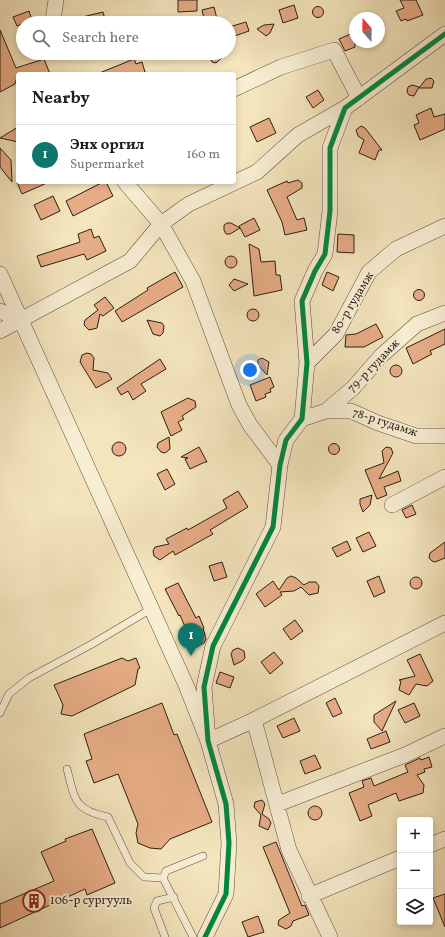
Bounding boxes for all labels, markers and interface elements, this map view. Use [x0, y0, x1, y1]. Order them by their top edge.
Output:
north arrow [349, 12, 385, 48]
search box [16, 16, 236, 60]
icon: search [30, 27, 52, 49]
text: Search here [62, 28, 139, 49]
text: Nearby [32, 87, 90, 110]
text: Энх оргил [70, 135, 144, 156]
text: 1 [42, 146, 48, 164]
text: 160 m [186, 146, 220, 164]
text: Supermarket [70, 156, 145, 174]
street label: 80-р гудамж [328, 269, 378, 337]
street label: 79-р гудамж [344, 335, 404, 396]
your location [240, 360, 260, 380]
street label: 78-р гудамж [350, 405, 420, 441]
pin: 1 [178, 623, 204, 656]
map controls [397, 817, 433, 925]
button: + [397, 817, 433, 853]
button: − [397, 853, 433, 889]
building icon: 106-р сургууль [21, 888, 47, 914]
button: layers [397, 889, 433, 925]
place label: 106-р сургууль [50, 893, 132, 909]

